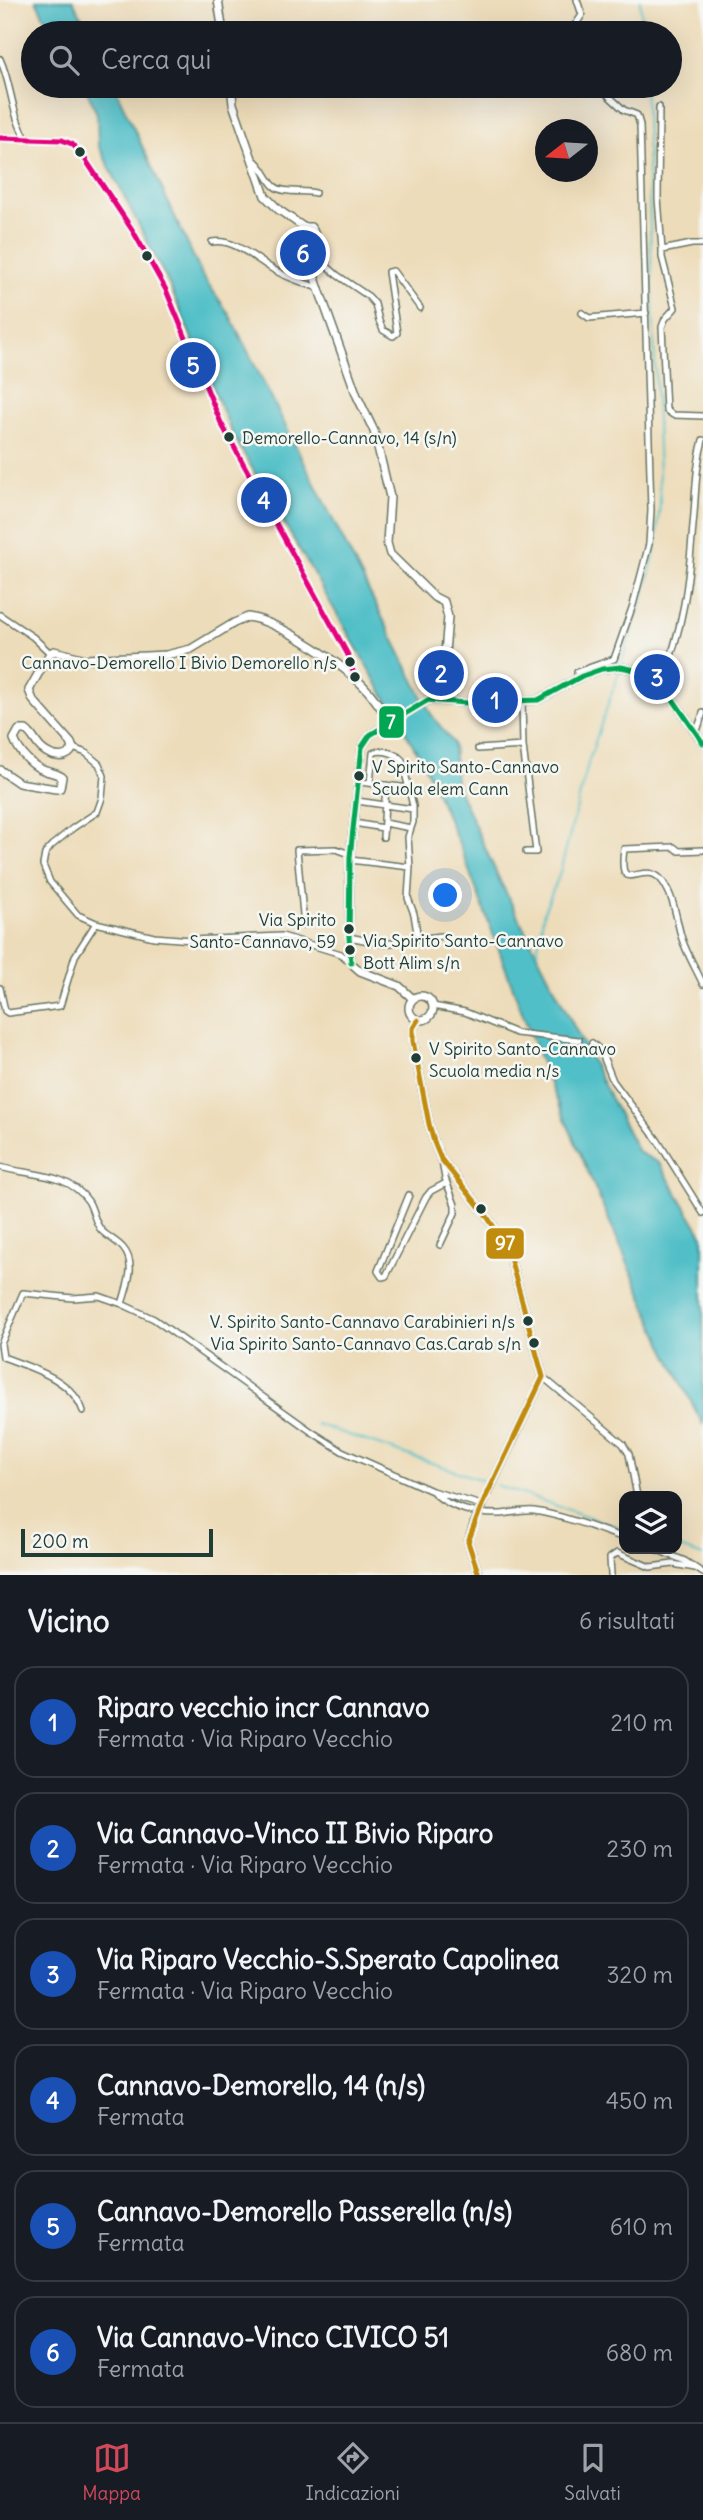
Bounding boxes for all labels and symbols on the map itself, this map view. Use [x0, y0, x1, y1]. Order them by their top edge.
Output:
north arrow [535, 119, 598, 182]
unlabelled marker [73, 145, 87, 159]
pin: 6 [280, 227, 326, 279]
unlabelled marker [140, 249, 154, 263]
pin: 5 [170, 339, 216, 391]
place label: Demorello-Cannavo, 14 (s/n) [242, 427, 457, 449]
marker: Demorello-Cannavo, 14 (s/n) [222, 430, 236, 444]
pin: 4 [241, 474, 287, 526]
pin: 2 [418, 647, 464, 699]
pin: 3 [634, 651, 680, 703]
place label: Cannavo-Demorello I Bivio Demorello n/s [21, 652, 337, 674]
marker: Cannavo-Demorello I Bivio Demorello n/s [343, 655, 357, 669]
unlabelled marker [348, 670, 362, 684]
pin: 1 [472, 674, 518, 726]
line badge: 7 [378, 705, 405, 739]
text: 7 [386, 710, 396, 734]
place label: V Spirito Santo-Cannavo Scuola elem Cann [372, 756, 559, 800]
marker: V Spirito Santo-Cannavo Scuola elem Cann [352, 769, 366, 783]
your location [428, 878, 462, 912]
place label: Via Spirito Santo-Cannavo, 59 [189, 909, 336, 953]
marker: Via Spirito Santo-Cannavo, 59 [342, 922, 356, 936]
place label: Via Spirito Santo-Cannavo Bott Alim s/n [363, 930, 564, 974]
marker: Via Spirito Santo-Cannavo Bott Alim s/n [343, 943, 357, 957]
place label: V Spirito Santo-Cannavo Scuola media n/s [429, 1038, 616, 1082]
marker: V Spirito Santo-Cannavo Scuola media n/s [409, 1051, 423, 1065]
unlabelled marker [474, 1202, 488, 1216]
line badge: 97 [485, 1227, 525, 1260]
text: 97 [495, 1231, 516, 1255]
place label: V. Spirito Santo-Cannavo Carabinieri n/s [210, 1311, 515, 1333]
marker: V. Spirito Santo-Cannavo Carabinieri n/s [521, 1314, 535, 1328]
place label: Via Spirito Santo-Cannavo Cas.Carab s/n [210, 1333, 521, 1355]
marker: Via Spirito Santo-Cannavo Cas.Carab s/n [527, 1336, 541, 1350]
scale bar [21, 1526, 214, 1558]

